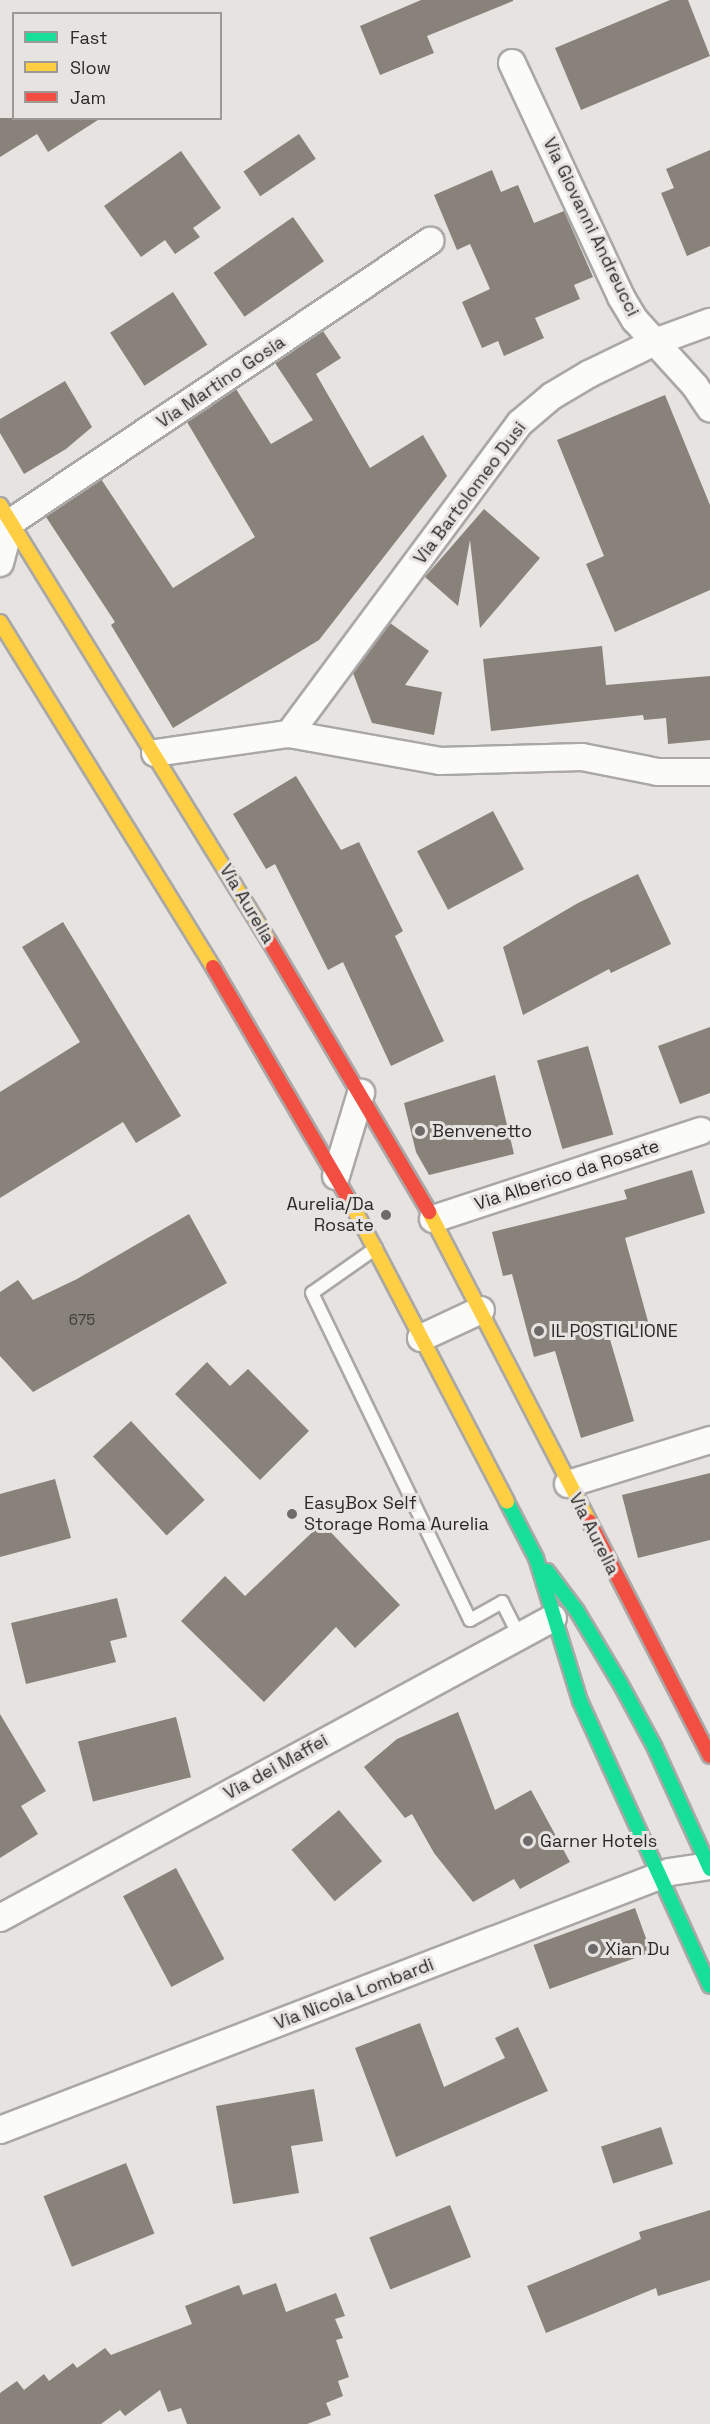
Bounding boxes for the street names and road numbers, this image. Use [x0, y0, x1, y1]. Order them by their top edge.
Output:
street label: Via Giovanni Andreucci [538, 134, 644, 320]
street label: Via Martino Gosia [153, 331, 289, 433]
street label: Via Bartolomeo Dusi [409, 417, 531, 569]
street label: Via Aurelia [215, 860, 279, 948]
street label: Via Alberico da Rosate [472, 1135, 662, 1215]
street label: Via Aurelia [564, 1489, 624, 1579]
street label: Via dei Maffei [220, 1730, 332, 1804]
street label: Via Nicola Lombardi [271, 1954, 437, 2034]

